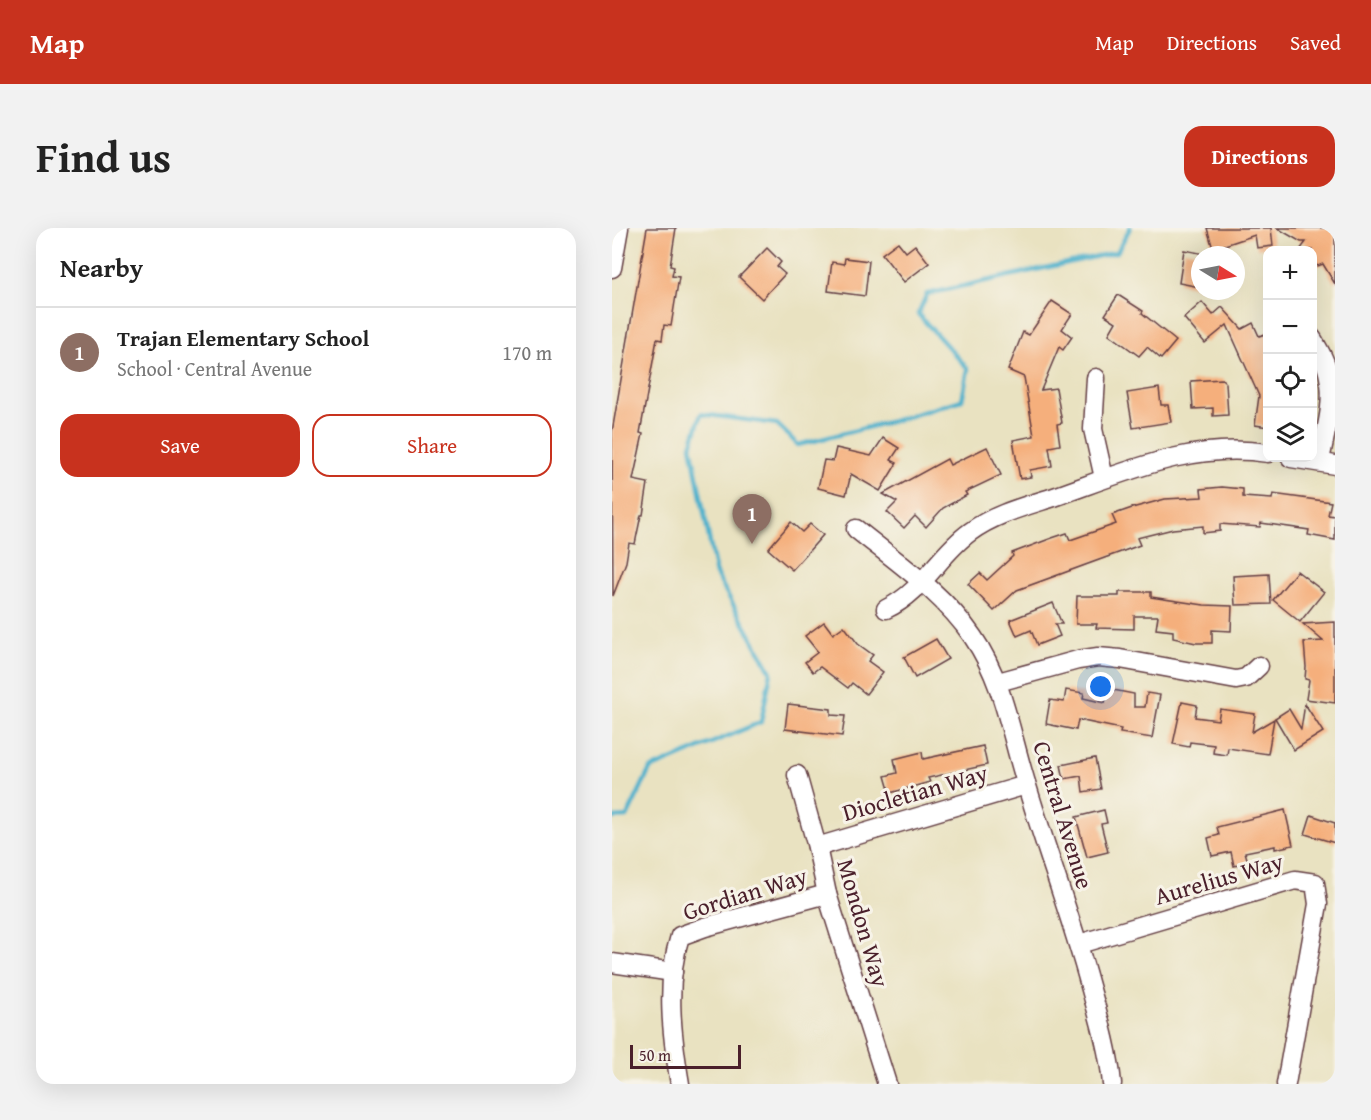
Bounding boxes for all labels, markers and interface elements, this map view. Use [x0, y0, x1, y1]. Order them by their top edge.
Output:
text: Map [30, 22, 84, 63]
text: Map [1095, 27, 1134, 58]
text: Directions [1167, 27, 1257, 58]
text: Saved [1290, 27, 1341, 58]
text: Find us [36, 126, 171, 187]
button: Directions [1184, 126, 1335, 187]
north arrow [1191, 246, 1245, 300]
map controls [1263, 246, 1317, 462]
button: + [1263, 246, 1317, 300]
text: Nearby [60, 248, 143, 287]
button: − [1263, 300, 1317, 354]
text: Trajan Elementary School [117, 322, 369, 354]
text: 1 [74, 338, 85, 367]
text: 170 m [502, 338, 552, 367]
text: School · Central Avenue [117, 354, 312, 383]
button: locate [1263, 354, 1317, 408]
button: layers [1263, 408, 1317, 462]
button: Save [60, 414, 300, 477]
button: Share [312, 414, 552, 477]
pin: 1 [732, 494, 772, 544]
your location [1086, 672, 1115, 701]
street label: Central Avenue [1024, 737, 1103, 893]
street label: Diocletian Way [838, 755, 992, 830]
street label: Aurelius Way [1150, 843, 1287, 914]
street label: Mondon Way [828, 855, 899, 991]
street label: Gordian Way [678, 858, 811, 929]
scale bar [630, 1042, 741, 1070]
text: 50 m [639, 1043, 671, 1067]

